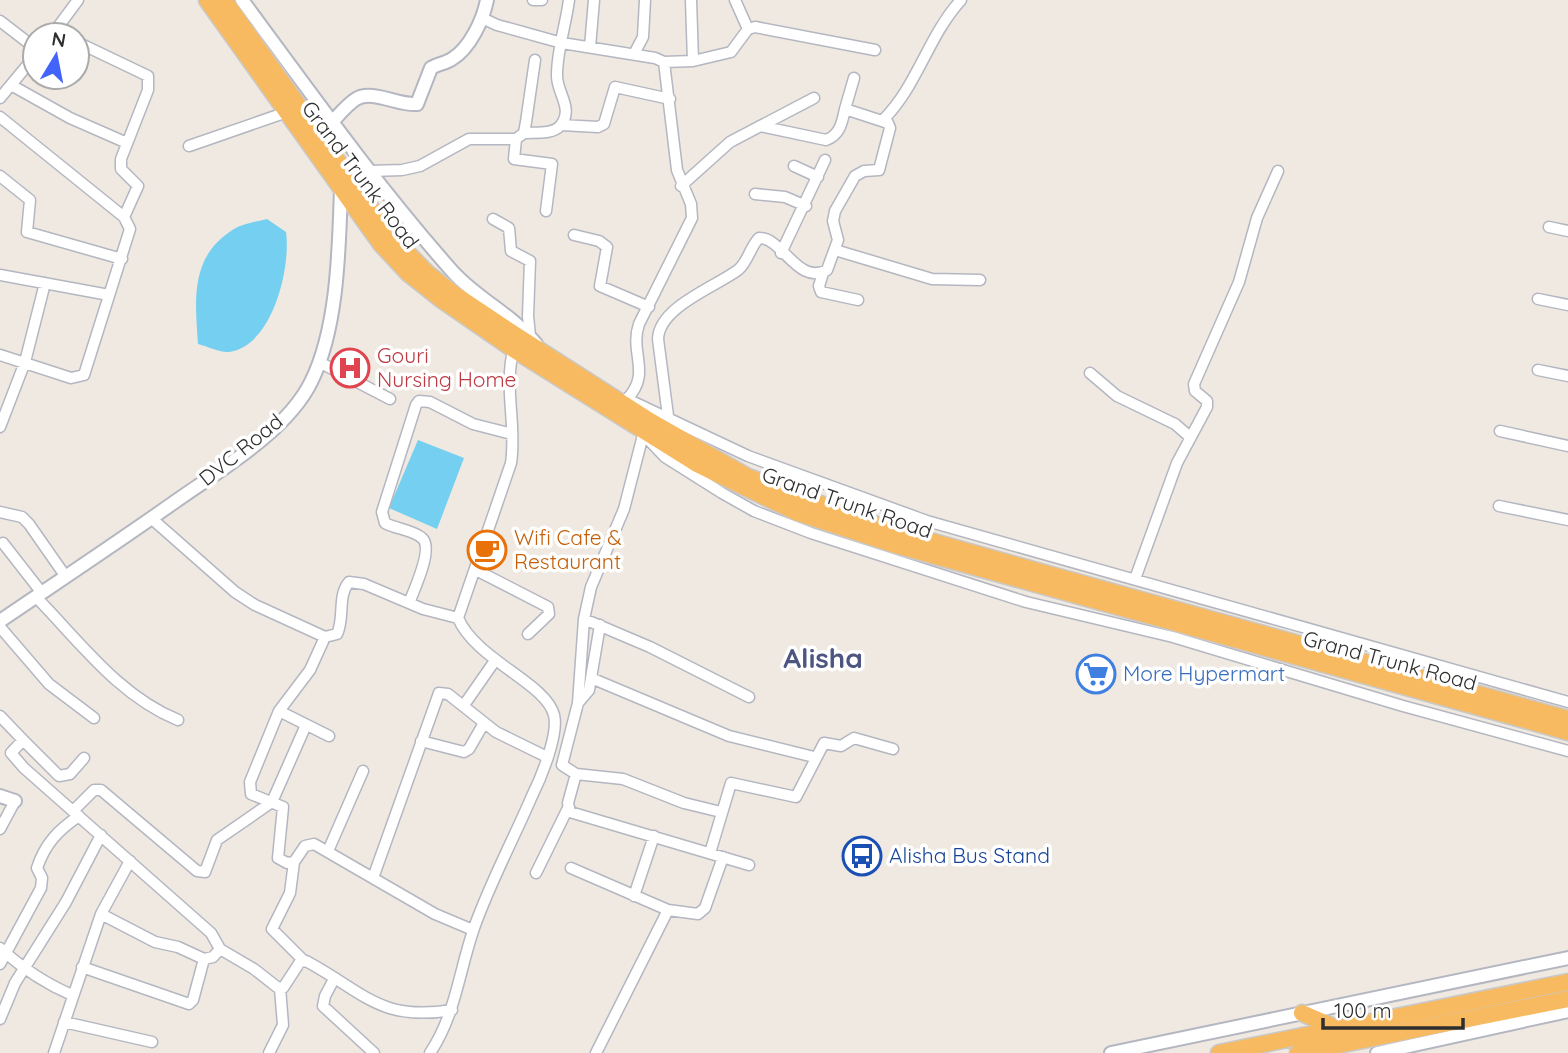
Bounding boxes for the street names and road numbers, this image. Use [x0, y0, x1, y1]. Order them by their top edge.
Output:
street label: Grand Trunk Road [297, 95, 425, 253]
street label: DVC Road [193, 408, 287, 491]
street label: Grand Trunk Road [759, 461, 936, 543]
street label: Grand Trunk Road [1301, 624, 1480, 696]

